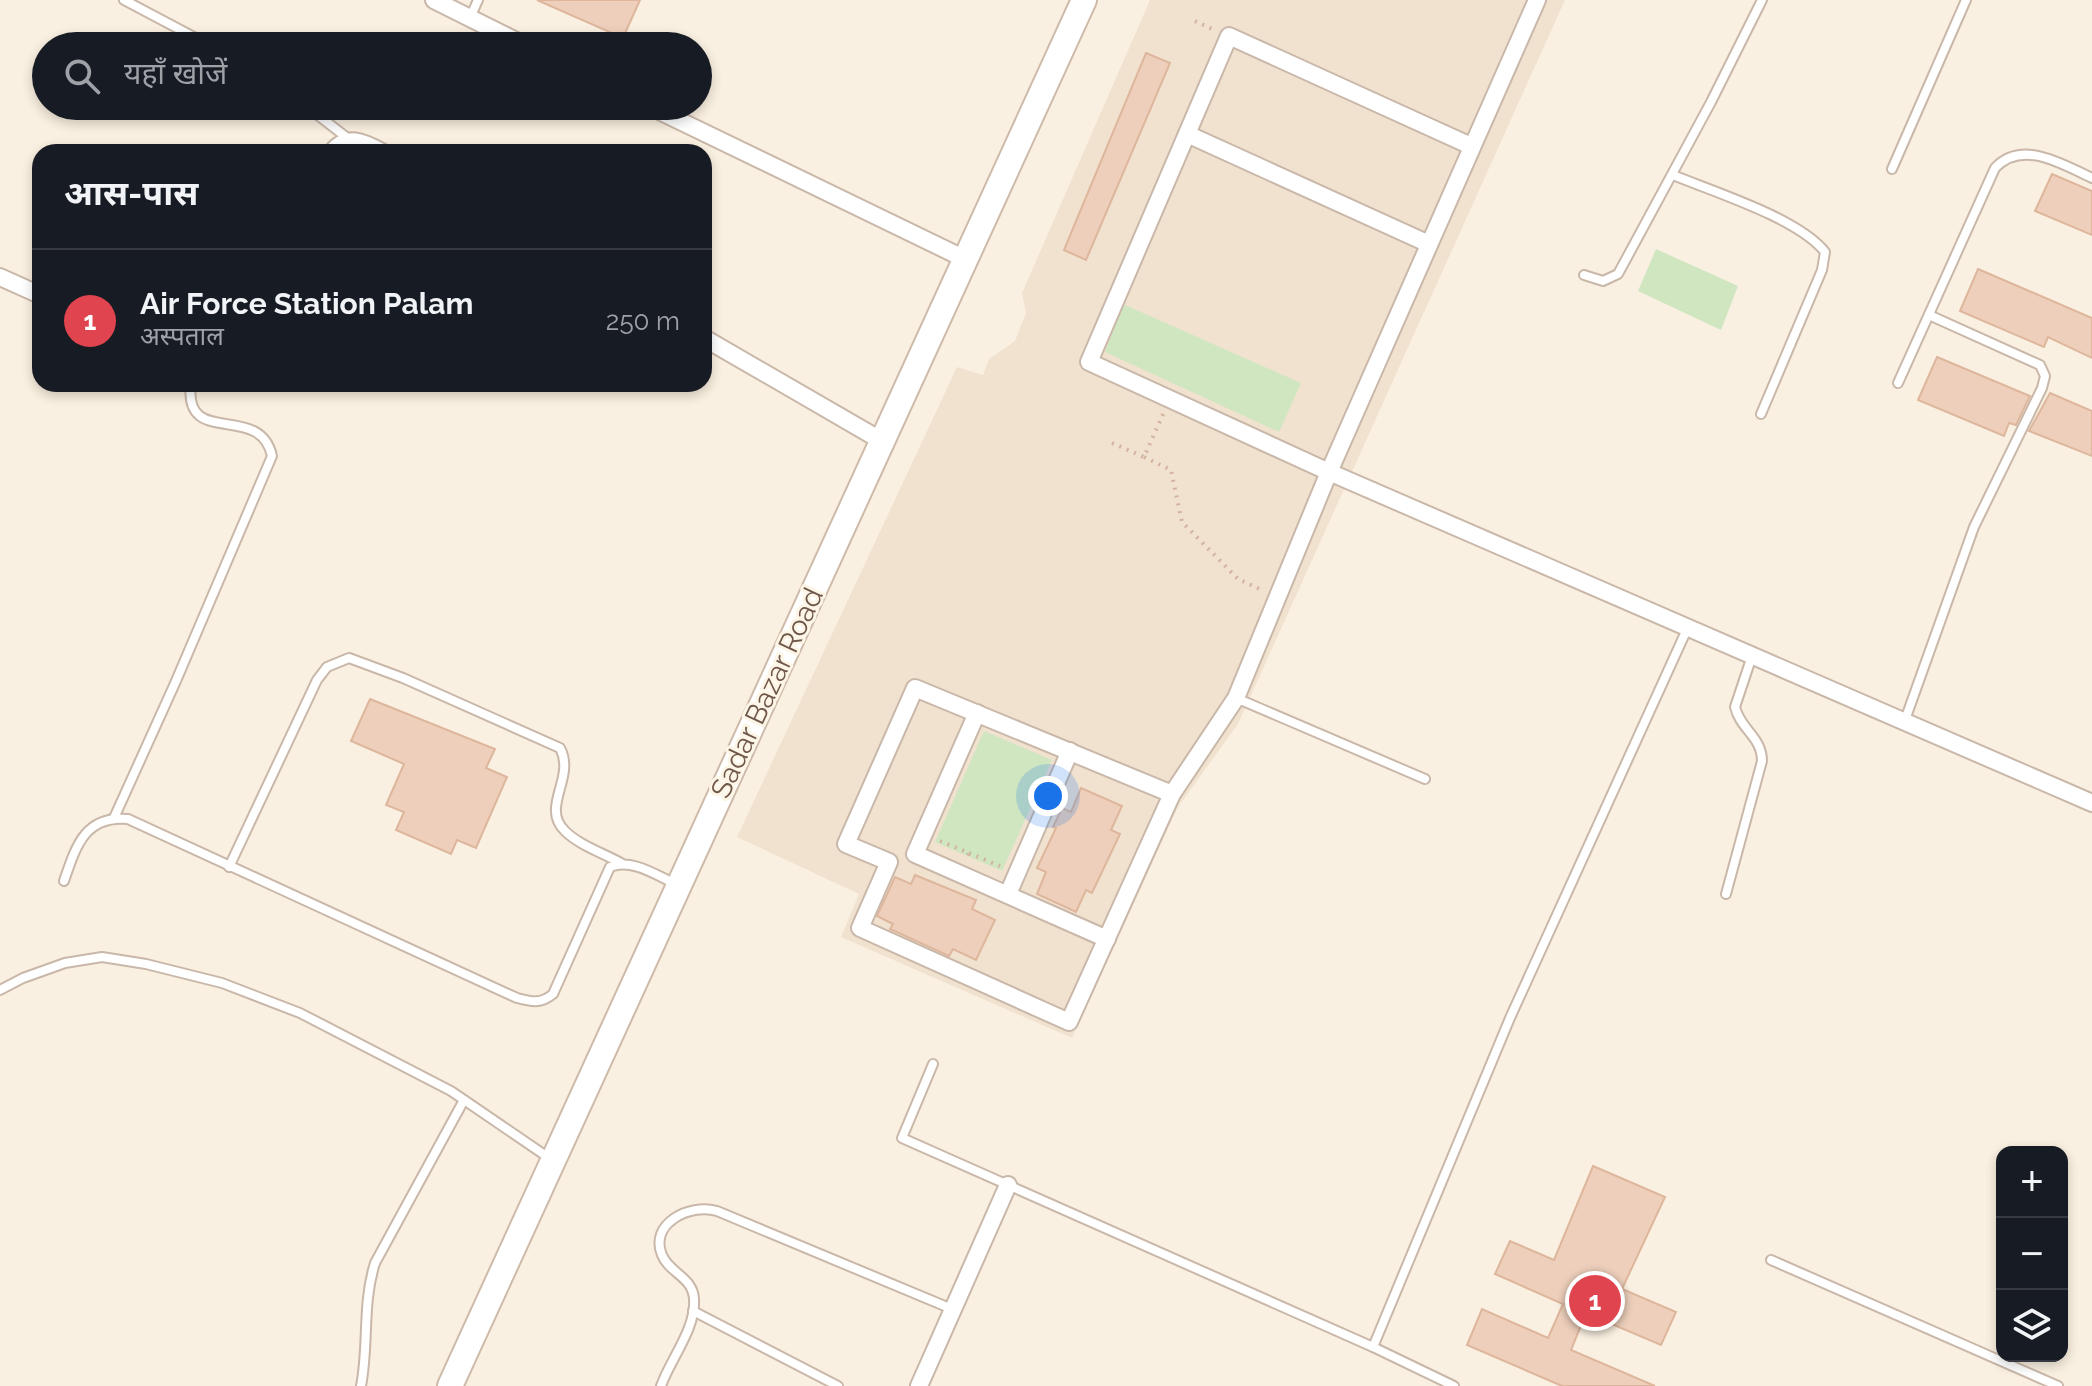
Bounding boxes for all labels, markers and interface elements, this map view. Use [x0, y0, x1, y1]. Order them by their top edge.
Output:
search box [32, 32, 712, 120]
icon: search [60, 54, 104, 98]
text: यहाँ खोजें [124, 56, 227, 91]
text: आस-पास [64, 173, 198, 213]
text: Air Force Station Palam [140, 286, 473, 321]
text: 1 [84, 306, 96, 336]
text: 250 m [606, 306, 680, 336]
text: अस्पताल [140, 321, 224, 351]
street label: Sadar Bazar Road [704, 583, 830, 803]
your location [1028, 776, 1068, 816]
map controls [1996, 1146, 2068, 1362]
button: + [1996, 1146, 2068, 1218]
button: − [1996, 1218, 2068, 1290]
pin: 1 [1569, 1271, 1621, 1331]
button: layers [1996, 1290, 2068, 1362]

